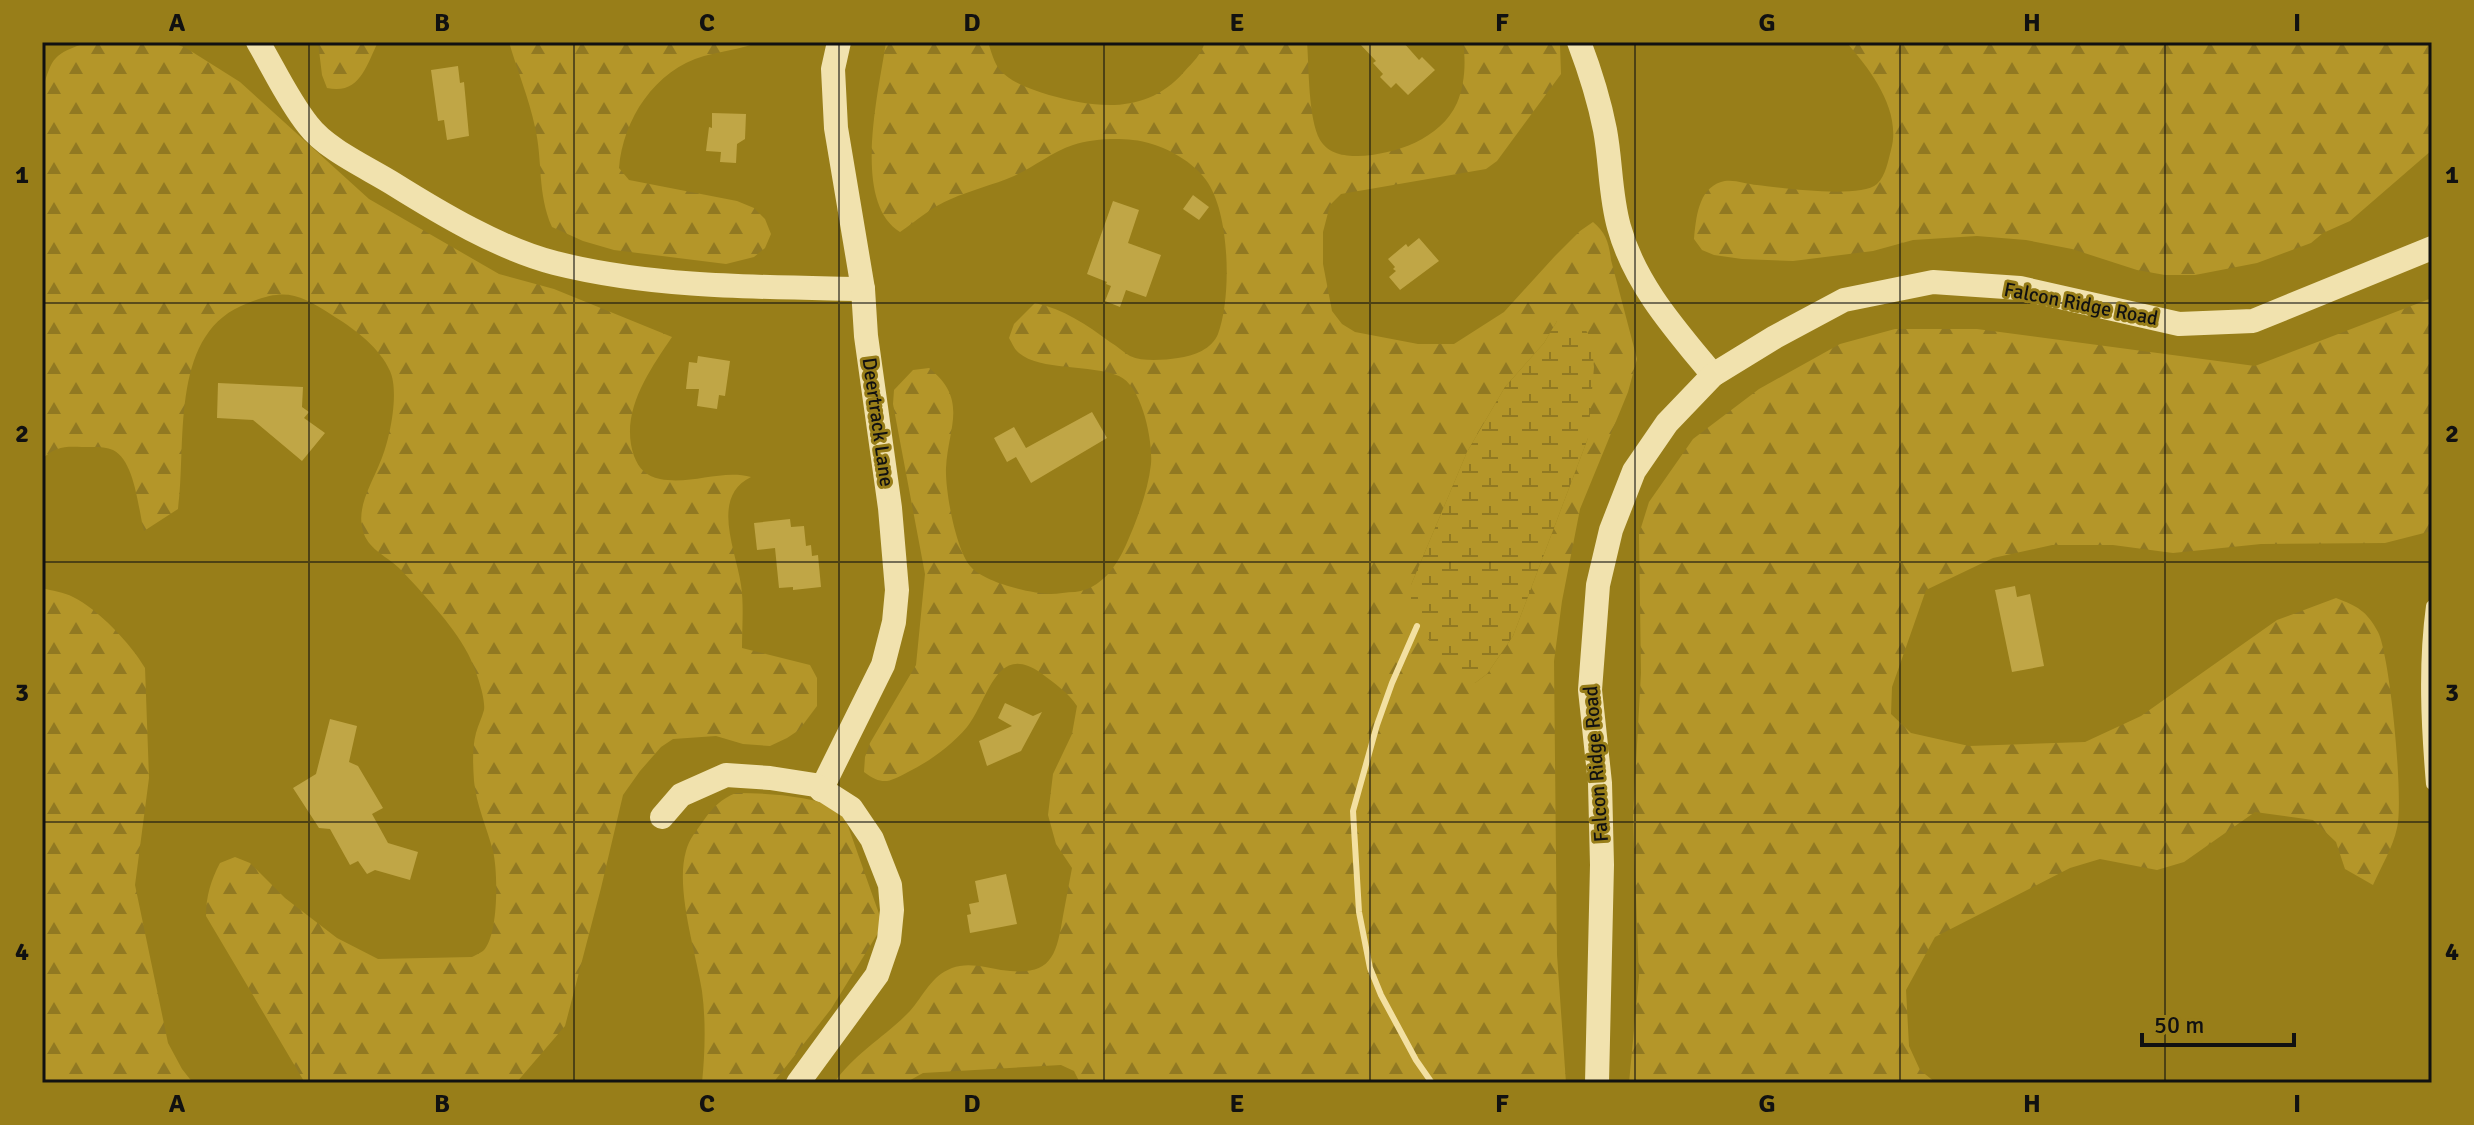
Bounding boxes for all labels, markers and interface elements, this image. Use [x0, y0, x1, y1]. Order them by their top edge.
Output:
text: A [169, 7, 186, 39]
text: B [434, 7, 450, 39]
text: C [699, 7, 715, 39]
text: D [963, 7, 981, 39]
text: E [1230, 7, 1244, 39]
text: F [1495, 7, 1509, 39]
text: G [1758, 7, 1776, 39]
text: H [2023, 7, 2041, 39]
text: I [2293, 7, 2301, 39]
text: 1 [15, 159, 29, 191]
text: 1 [2445, 159, 2459, 191]
street label: Falcon Ridge Road [2002, 277, 2160, 331]
street label: Deertrack Lane [857, 356, 899, 488]
text: 2 [15, 418, 29, 450]
text: 2 [2445, 418, 2459, 450]
text: 3 [15, 677, 29, 709]
text: 3 [2445, 677, 2459, 709]
street label: Falcon Ridge Road [1578, 685, 1614, 843]
text: 4 [15, 936, 29, 968]
text: 4 [2445, 936, 2459, 968]
scale bar [2142, 997, 2294, 1047]
text: 50 m [2154, 1010, 2204, 1040]
text: A [169, 1088, 186, 1120]
text: B [434, 1088, 450, 1120]
text: C [699, 1088, 715, 1120]
text: D [963, 1088, 981, 1120]
text: E [1230, 1088, 1244, 1120]
text: F [1495, 1088, 1509, 1120]
text: G [1758, 1088, 1776, 1120]
text: H [2023, 1088, 2041, 1120]
text: I [2293, 1088, 2301, 1120]

